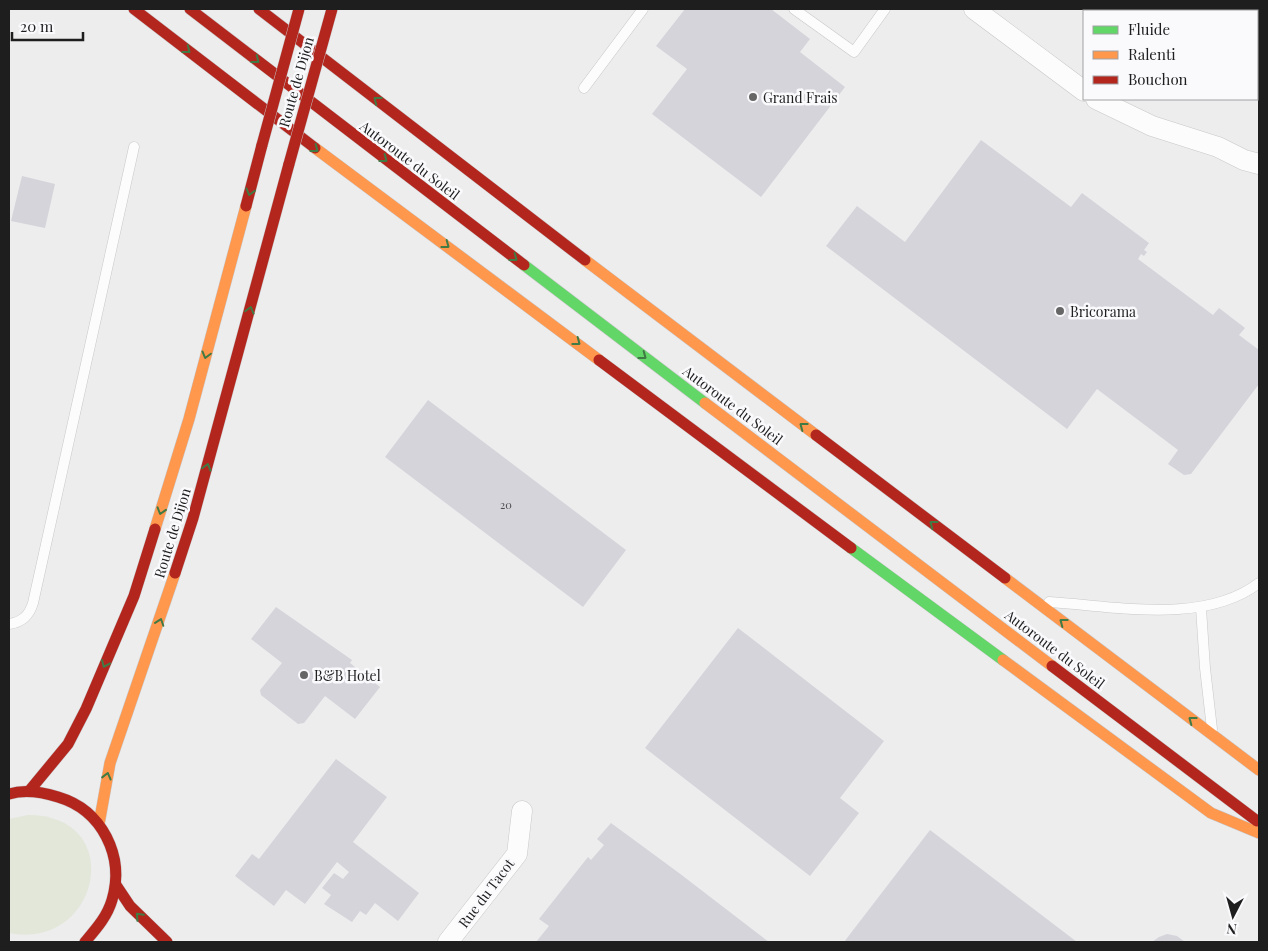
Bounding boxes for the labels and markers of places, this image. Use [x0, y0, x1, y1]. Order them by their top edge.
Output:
place label: Grand Frais [763, 88, 838, 107]
marker: Grand Frais [747, 91, 759, 103]
place label: Bricorama [1070, 302, 1136, 321]
marker: Bricorama [1054, 305, 1066, 317]
place label: B&B Hotel [314, 666, 381, 685]
marker: B&B Hotel [298, 669, 310, 681]

